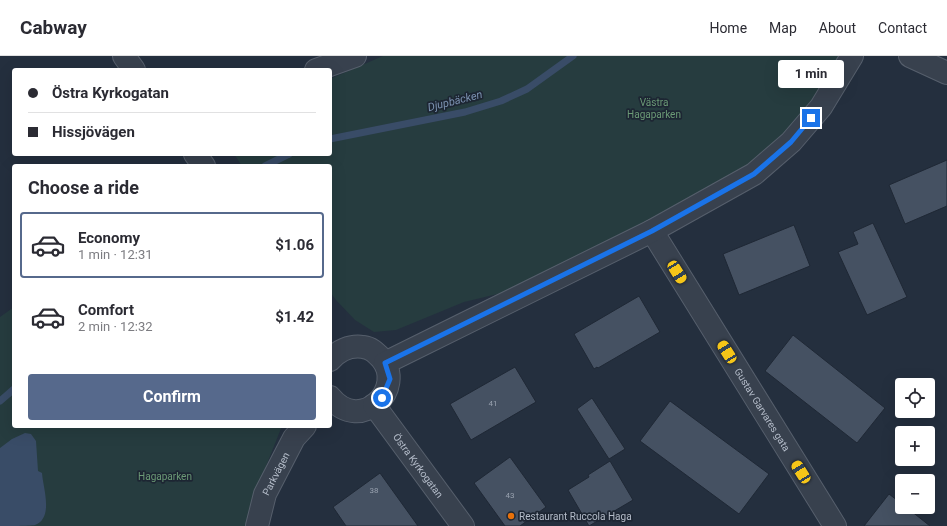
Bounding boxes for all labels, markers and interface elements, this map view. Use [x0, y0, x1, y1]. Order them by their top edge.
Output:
text: Cabway [20, 16, 87, 39]
text: Home [709, 20, 747, 36]
text: Map [769, 20, 797, 36]
text: About [819, 20, 856, 36]
text: Contact [878, 20, 927, 36]
callout: 1 min [778, 60, 844, 88]
text: 1 min [795, 66, 827, 81]
text: Östra Kyrkogatan [52, 84, 169, 102]
water label: Djupbäcken [426, 88, 484, 114]
park label: Västra Hagaparken [627, 97, 681, 120]
route end [802, 109, 820, 127]
text: Hissjövägen [52, 123, 135, 141]
text: Choose a ride [28, 177, 139, 198]
icon: car [30, 227, 66, 263]
text: Economy [78, 229, 140, 247]
text: $1.06 [275, 236, 314, 254]
text: 1 min · 12:31 [78, 247, 153, 262]
car [666, 259, 688, 285]
icon: car [30, 299, 66, 335]
text: Comfort [78, 301, 134, 319]
text: $1.42 [275, 308, 314, 326]
text: 2 min · 12:32 [78, 319, 153, 334]
car [716, 339, 738, 365]
street label: Gustav Garvares gata [733, 366, 793, 453]
button: Confirm [28, 374, 316, 420]
map controls [895, 378, 935, 514]
button: locate [895, 378, 935, 418]
route start [373, 389, 391, 407]
house number: 41 [489, 399, 498, 408]
button: + [895, 426, 935, 466]
street label: Östra Kyrkogatan [391, 431, 446, 500]
street label: Parkvägen [260, 450, 291, 497]
car [790, 459, 812, 485]
park label: Hagaparken [138, 471, 192, 482]
button: − [895, 474, 935, 514]
house number: 38 [370, 486, 379, 495]
house number: 43 [506, 491, 515, 500]
marker: Restaurant Ruccola Haga [506, 511, 516, 521]
place label: Restaurant Ruccola Haga [519, 511, 632, 522]

